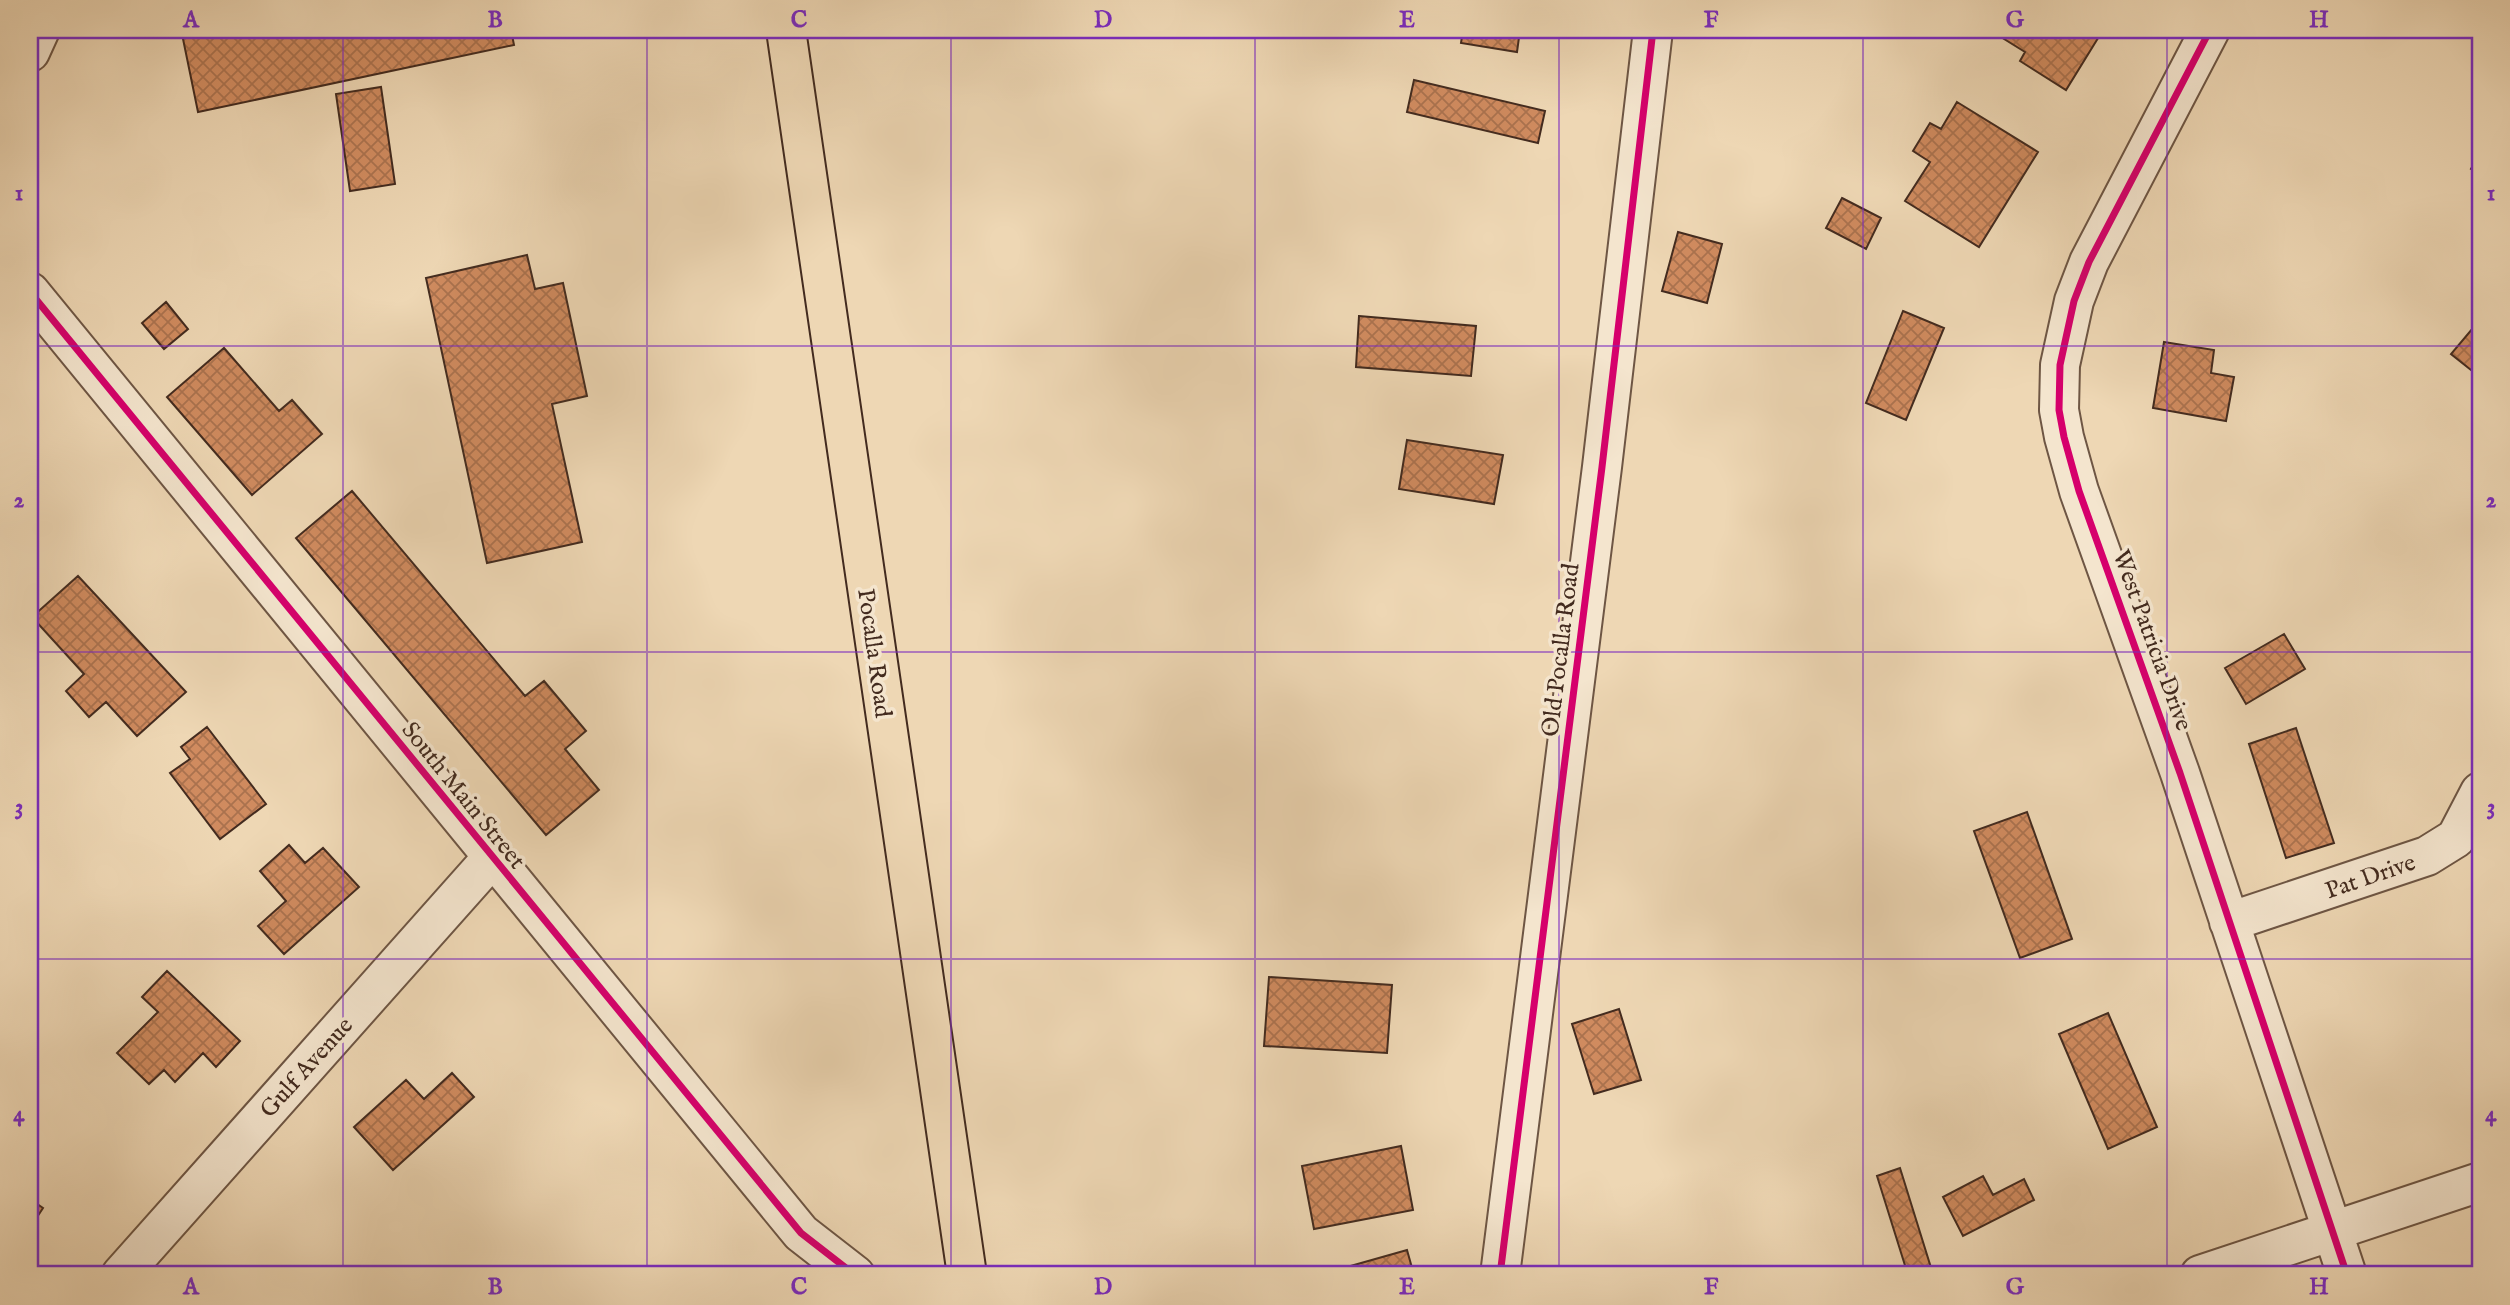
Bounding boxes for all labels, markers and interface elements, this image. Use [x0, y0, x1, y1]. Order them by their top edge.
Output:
text: A [182, 6, 200, 35]
text: B [487, 6, 503, 35]
text: C [791, 6, 808, 35]
text: D [1094, 6, 1112, 35]
text: E [1399, 6, 1415, 35]
text: F [1704, 6, 1719, 35]
text: G [2006, 6, 2025, 35]
text: H [2309, 6, 2329, 35]
text: 1 [15, 179, 23, 208]
text: 1 [2487, 179, 2495, 208]
text: 2 [14, 486, 25, 515]
text: 2 [2486, 486, 2497, 515]
street label: West Patricia Drive [2104, 546, 2199, 735]
street label: Old Pocalla Road [1535, 562, 1588, 739]
street label: Pocalla Road [849, 587, 898, 720]
street label: South Main Street [394, 716, 532, 876]
text: 3 [15, 793, 23, 822]
text: 3 [2487, 793, 2495, 822]
street label: Pat Drive [2321, 848, 2420, 907]
street label: Gulf Avenue [254, 1011, 361, 1125]
text: 4 [13, 1100, 25, 1129]
text: 4 [2485, 1100, 2497, 1129]
text: A [182, 1273, 200, 1302]
text: B [487, 1273, 503, 1302]
text: C [791, 1273, 808, 1302]
text: D [1094, 1273, 1112, 1302]
text: E [1399, 1273, 1415, 1302]
text: F [1704, 1273, 1719, 1302]
text: G [2006, 1273, 2025, 1302]
text: H [2309, 1273, 2329, 1302]

